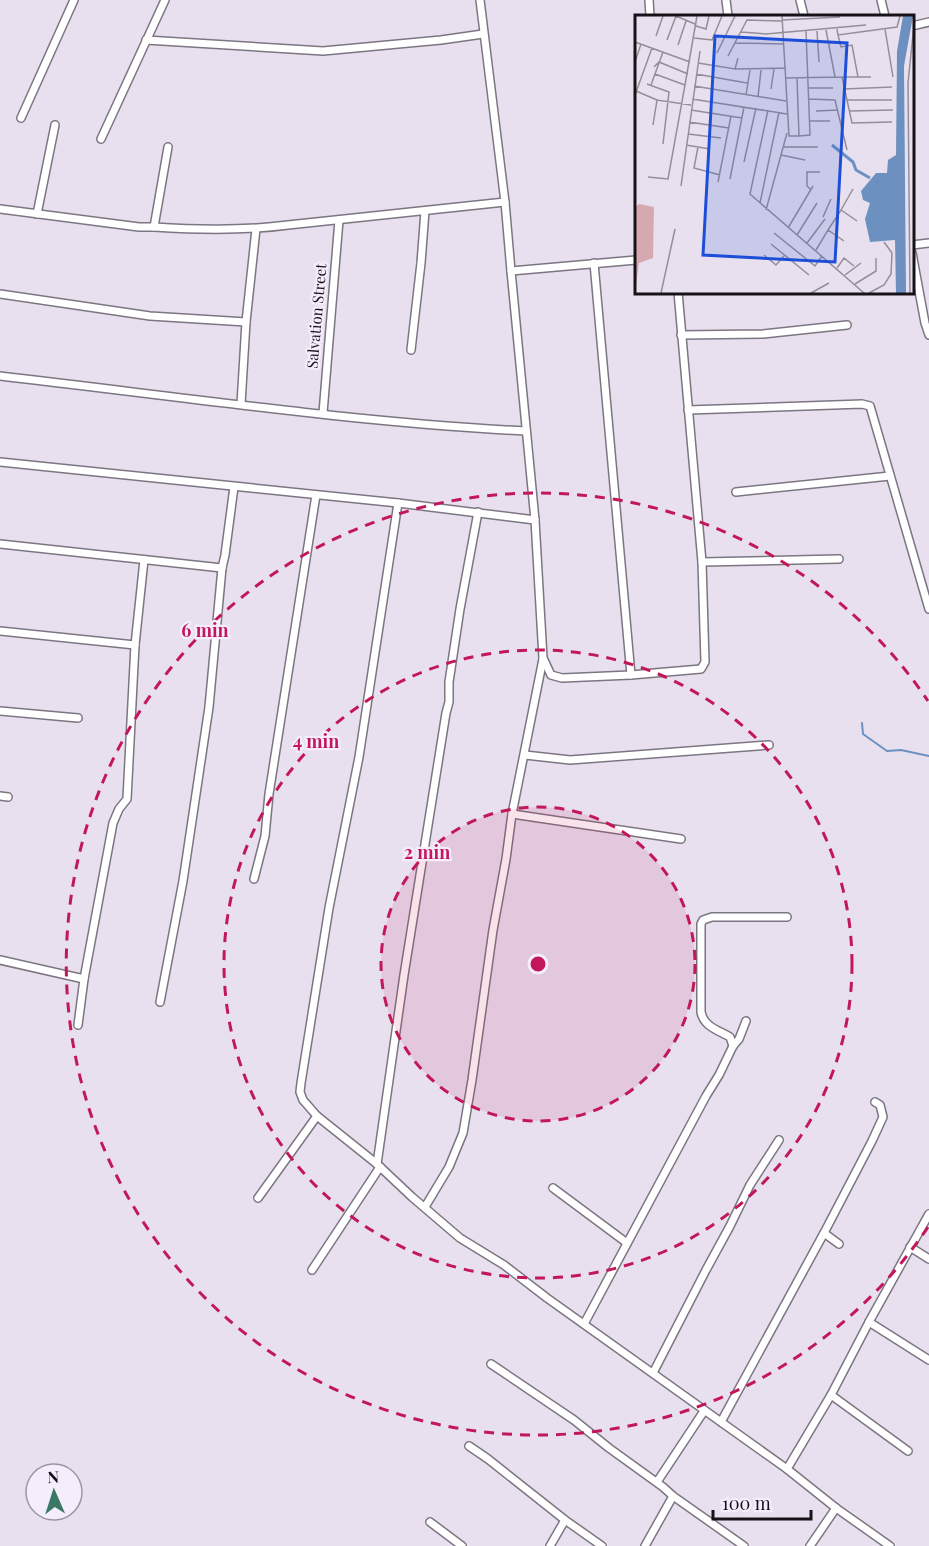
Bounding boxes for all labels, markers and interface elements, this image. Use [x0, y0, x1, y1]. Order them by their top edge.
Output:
inset map [635, 15, 914, 294]
street label: Salvation Street [301, 262, 331, 369]
text: 6 min [181, 618, 229, 642]
text: 4 min [293, 729, 339, 753]
text: 2 min [404, 840, 450, 864]
centre of rings [528, 954, 548, 974]
north arrow [24, 1462, 84, 1522]
text: N [47, 1466, 60, 1487]
scale bar [713, 1483, 810, 1521]
text: 100 m [722, 1491, 771, 1515]

